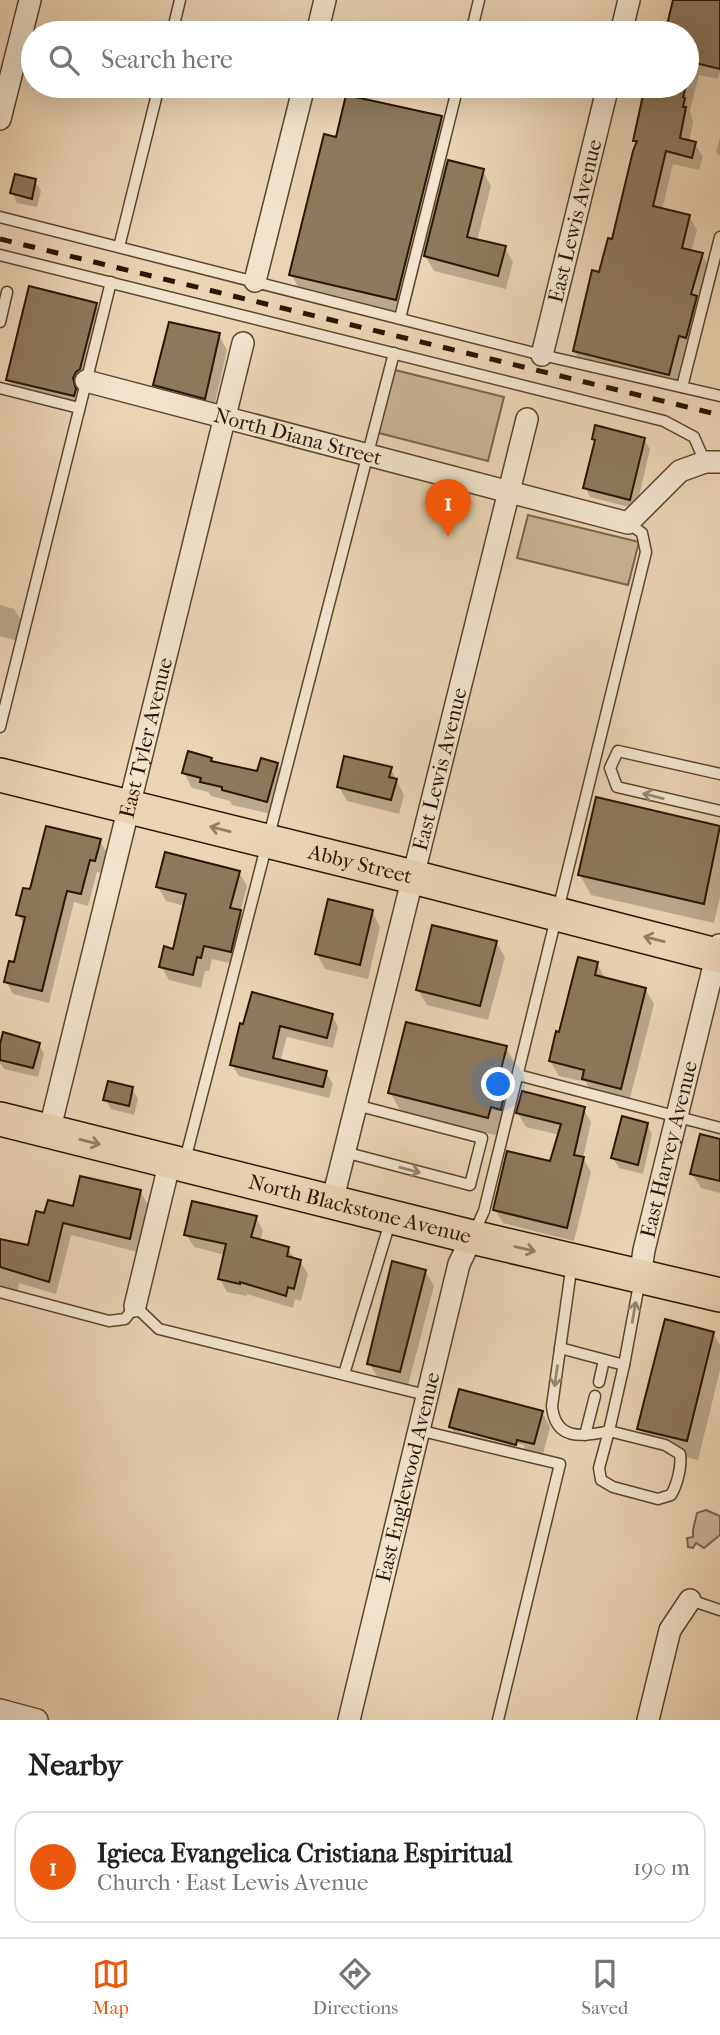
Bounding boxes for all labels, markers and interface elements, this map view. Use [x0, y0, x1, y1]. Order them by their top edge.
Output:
search box [21, 21, 699, 98]
icon: search [45, 41, 83, 79]
text: Search here [101, 44, 233, 75]
street label: East Lewis Avenue [543, 137, 606, 305]
street label: North Diana Street [211, 403, 385, 470]
pin: 1 [425, 479, 471, 537]
street label: East Tyler Avenue [115, 655, 177, 820]
street label: East Lewis Avenue [408, 685, 472, 853]
one-way arrow [643, 789, 665, 802]
one-way arrow [209, 822, 231, 835]
street label: Abby Street [305, 839, 415, 888]
one-way arrow [643, 932, 666, 945]
street label: East Harvey Avenue [635, 1058, 702, 1240]
your location [481, 1067, 515, 1101]
one-way arrow [78, 1136, 101, 1149]
one-way arrow [399, 1164, 421, 1177]
street label: North Blackstone Avenue [246, 1170, 474, 1248]
one-way arrow [513, 1243, 536, 1257]
one-way arrow [628, 1301, 641, 1324]
one-way arrow [549, 1364, 562, 1387]
street label: East Englewood Avenue [371, 1370, 444, 1584]
text: Nearby [28, 1748, 123, 1783]
text: Igieca Evangelica Cristiana Espiritual [97, 1838, 513, 1869]
text: 1 [49, 1854, 57, 1881]
text: 190 m [633, 1854, 690, 1881]
text: Church · East Lewis Avenue [97, 1869, 368, 1896]
tab: Map [92, 1955, 130, 2019]
tab: Directions [313, 1955, 398, 2019]
tab: Saved [581, 1955, 628, 2019]

